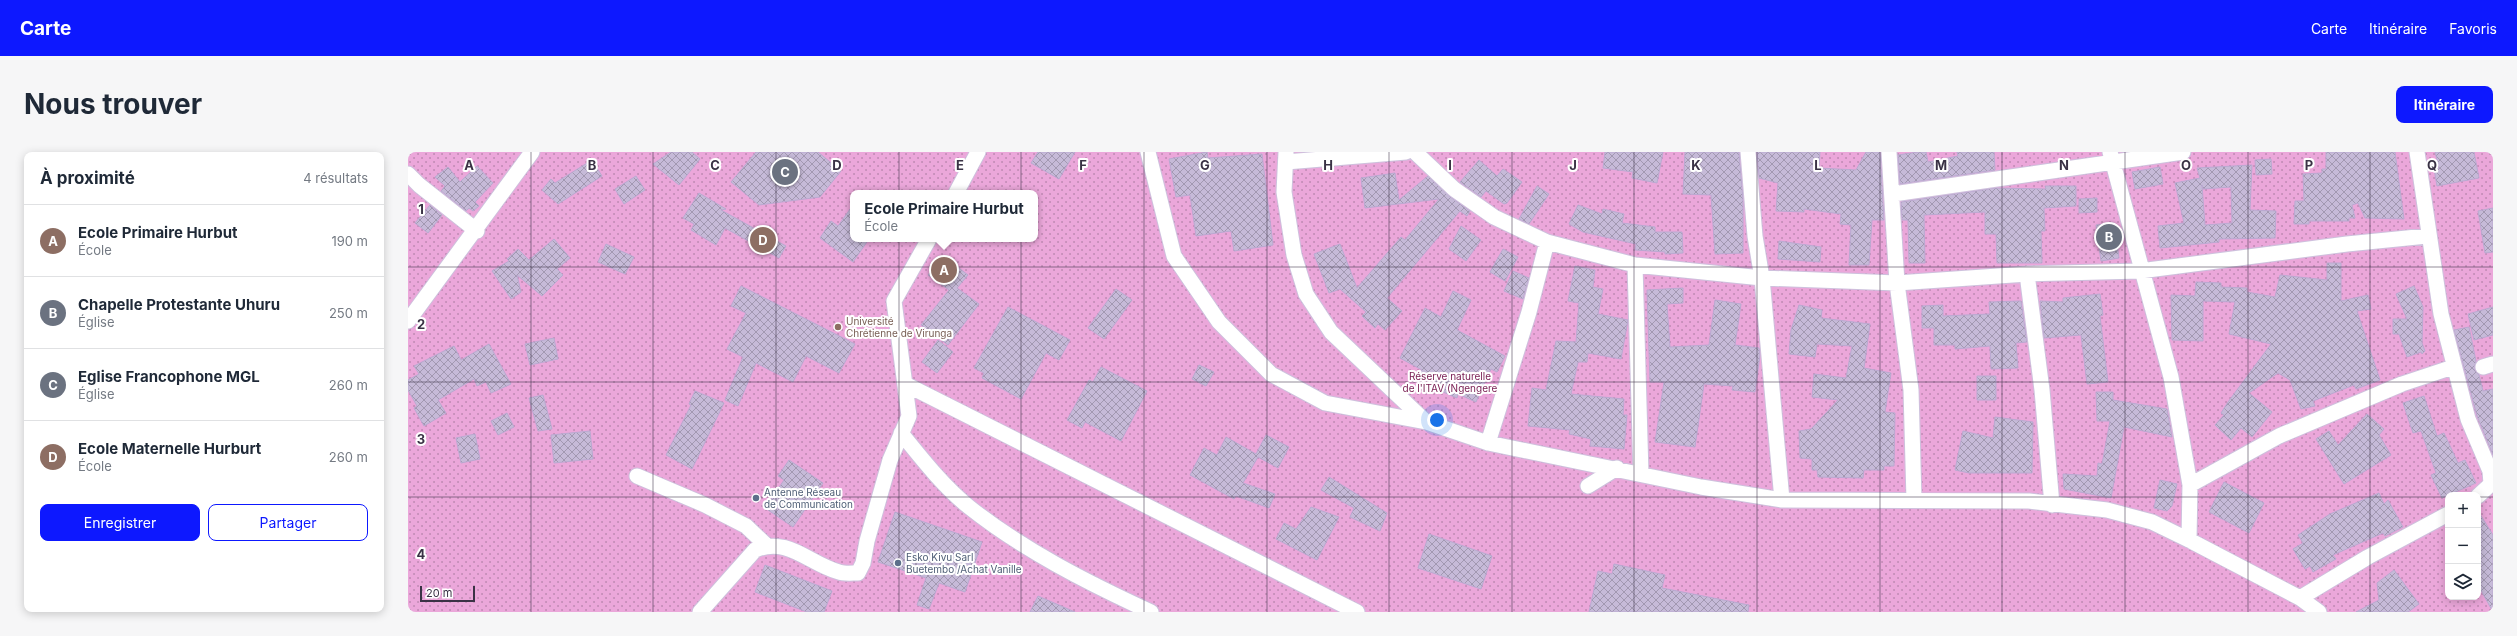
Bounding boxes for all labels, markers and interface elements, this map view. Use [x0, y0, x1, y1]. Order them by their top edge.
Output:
text: Carte [20, 17, 71, 40]
text: Carte [2311, 20, 2347, 37]
text: Itinéraire [2369, 20, 2427, 37]
text: Favoris [2449, 20, 2497, 37]
button: Itinéraire [2396, 86, 2493, 123]
text: Nous trouver [24, 87, 202, 121]
text: A [464, 157, 474, 173]
text: B [588, 157, 597, 173]
text: C [710, 157, 720, 173]
pin: C [772, 157, 798, 187]
text: D [832, 157, 842, 173]
text: E [956, 157, 964, 173]
text: F [1079, 157, 1087, 173]
text: G [1200, 157, 1210, 173]
text: H [1323, 157, 1333, 173]
text: I [1448, 157, 1452, 173]
text: J [1569, 157, 1577, 173]
text: K [1691, 157, 1701, 173]
text: L [1814, 157, 1822, 173]
text: M [1935, 157, 1947, 173]
text: N [2059, 157, 2069, 173]
text: O [2181, 157, 2191, 173]
text: P [2305, 157, 2313, 173]
text: Q [2427, 157, 2437, 173]
text: À proximité [40, 168, 135, 188]
text: 4 résultats [303, 170, 368, 186]
popup [850, 190, 1038, 242]
text: Ecole Primaire Hurbut [864, 199, 1024, 218]
text: 1 [418, 201, 424, 217]
text: École [864, 218, 898, 234]
pin: B [2096, 222, 2122, 252]
text: Ecole Primaire Hurbut [78, 223, 238, 242]
pin: D [750, 225, 776, 255]
text: A [48, 233, 58, 249]
text: 190 m [331, 233, 368, 249]
text: École [78, 242, 112, 258]
pin: A [931, 255, 957, 285]
text: Chapelle Protestante Uhuru [78, 295, 280, 314]
text: B [49, 305, 57, 321]
text: 250 m [329, 305, 368, 321]
text: Église [78, 314, 115, 330]
place label: Université Chrétienne de Virunga [846, 315, 952, 339]
text: 2 [417, 316, 425, 332]
marker: Université Chrétienne de Virunga [833, 322, 843, 332]
text: Eglise Francophone MGL [78, 367, 260, 386]
park label: Réserve naturelle de l'ITAV (Ngengere [1403, 370, 1498, 394]
text: C [48, 377, 58, 393]
text: 260 m [329, 377, 368, 393]
text: Église [78, 386, 115, 402]
your location [1427, 410, 1447, 430]
text: 3 [417, 431, 425, 447]
text: Ecole Maternelle Hurburt [78, 439, 261, 458]
text: D [48, 449, 58, 465]
text: 260 m [329, 449, 368, 465]
text: École [78, 458, 112, 474]
place label: Antenne Réseau de Communication [764, 486, 853, 510]
map controls [2445, 492, 2481, 600]
button: + [2445, 492, 2481, 528]
marker: Antenne Réseau de Communication [751, 493, 761, 503]
button: Enregistrer [40, 504, 200, 541]
button: Partager [208, 504, 368, 541]
button: − [2445, 528, 2481, 564]
text: 4 [417, 546, 426, 562]
place label: Esko Kivu Sarl Buetembo /Achat Vanille [906, 551, 1022, 575]
marker: Esko Kivu Sarl Buetembo /Achat Vanille [893, 558, 903, 568]
button: layers [2445, 564, 2481, 600]
scale bar [420, 584, 475, 603]
text: 20 m [426, 586, 452, 600]

